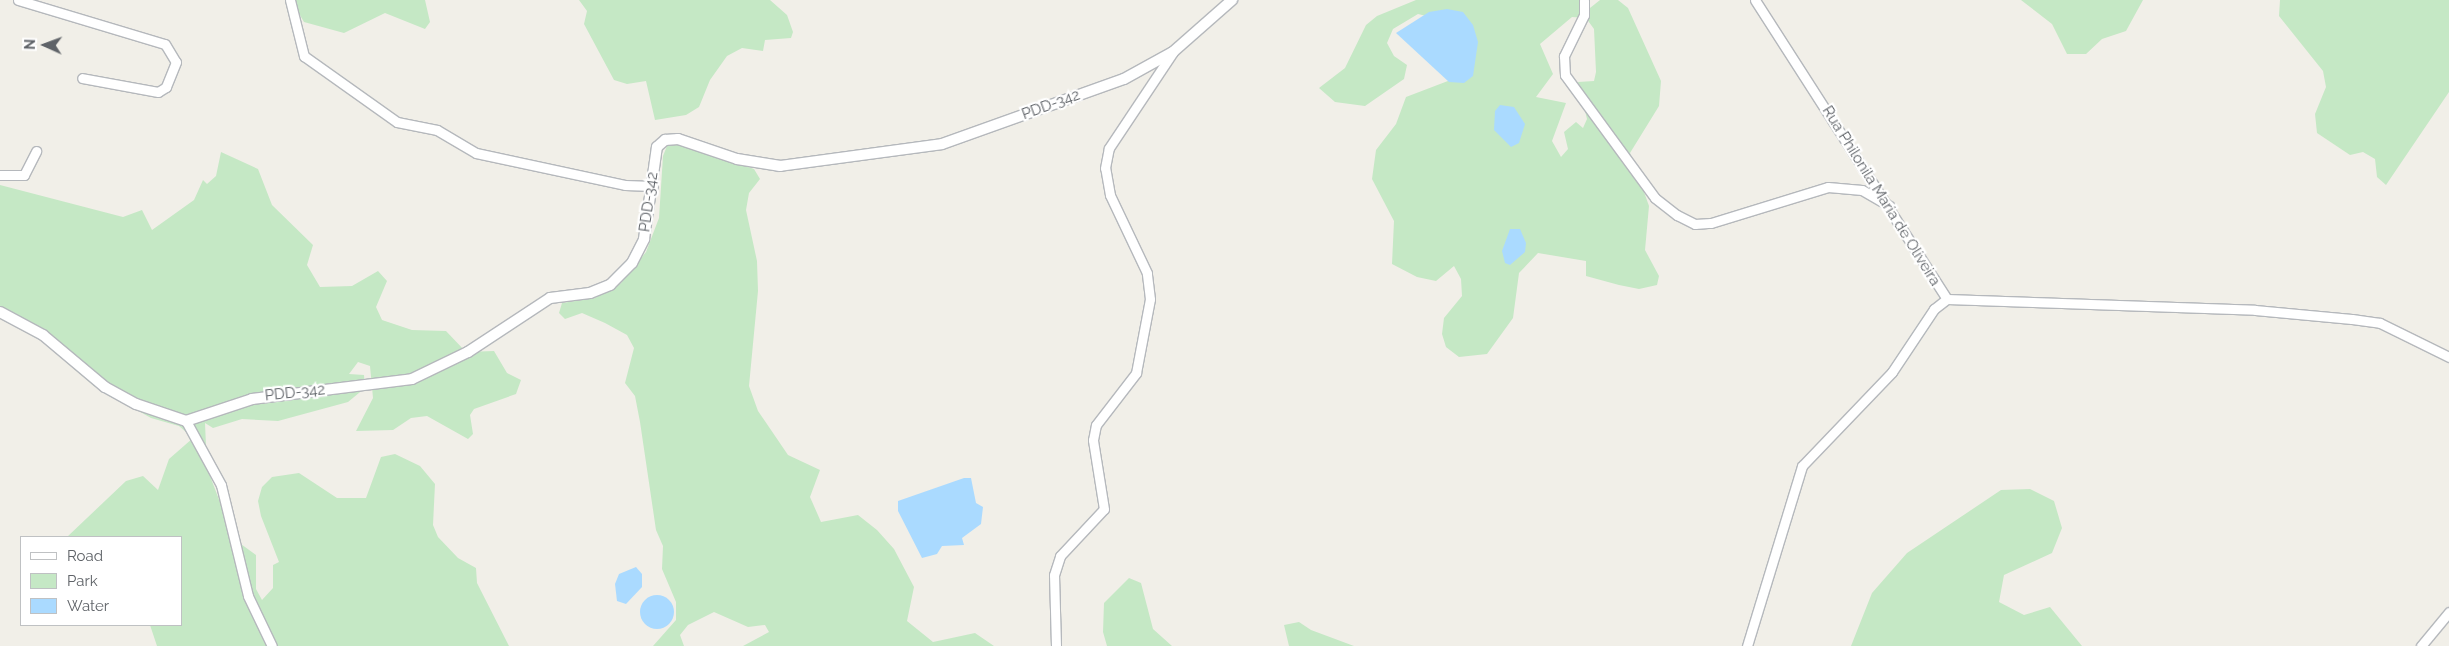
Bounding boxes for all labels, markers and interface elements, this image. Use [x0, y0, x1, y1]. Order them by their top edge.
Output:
north arrow [20, 20, 70, 70]
text: N [22, 39, 38, 50]
street label: PDD-342 [1019, 86, 1083, 124]
street label: Rua Philonila Maria de Oliveira [1818, 103, 1944, 289]
street label: PDD-342 [636, 171, 662, 233]
street label: PDD-342 [264, 381, 326, 405]
legend [20, 536, 182, 626]
text: Road [67, 547, 103, 565]
text: Park [67, 572, 98, 590]
text: Water [67, 597, 109, 615]

